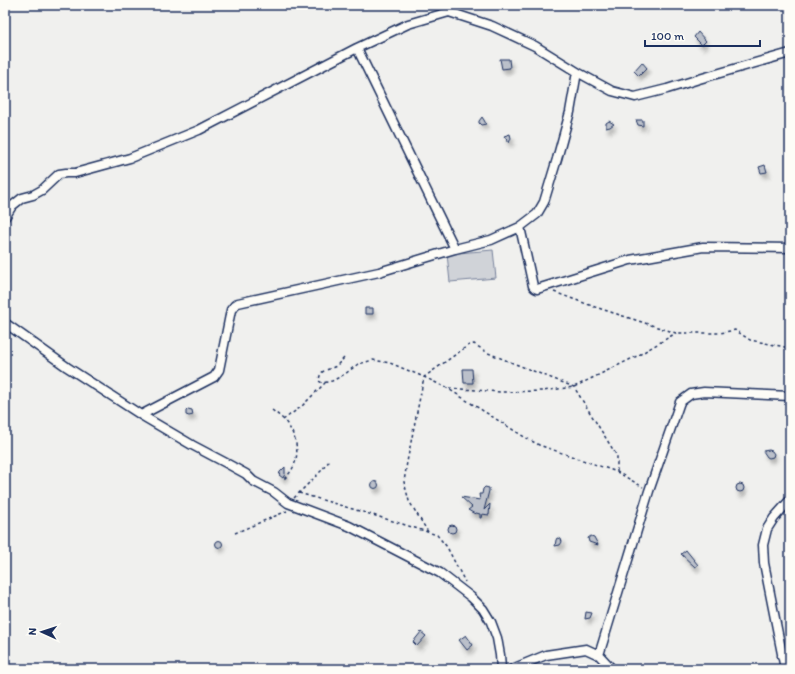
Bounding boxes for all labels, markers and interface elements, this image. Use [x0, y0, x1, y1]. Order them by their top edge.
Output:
scale bar [645, 22, 760, 48]
text: 100 m [651, 29, 684, 43]
north arrow [22, 612, 62, 652]
text: N [26, 627, 39, 636]

